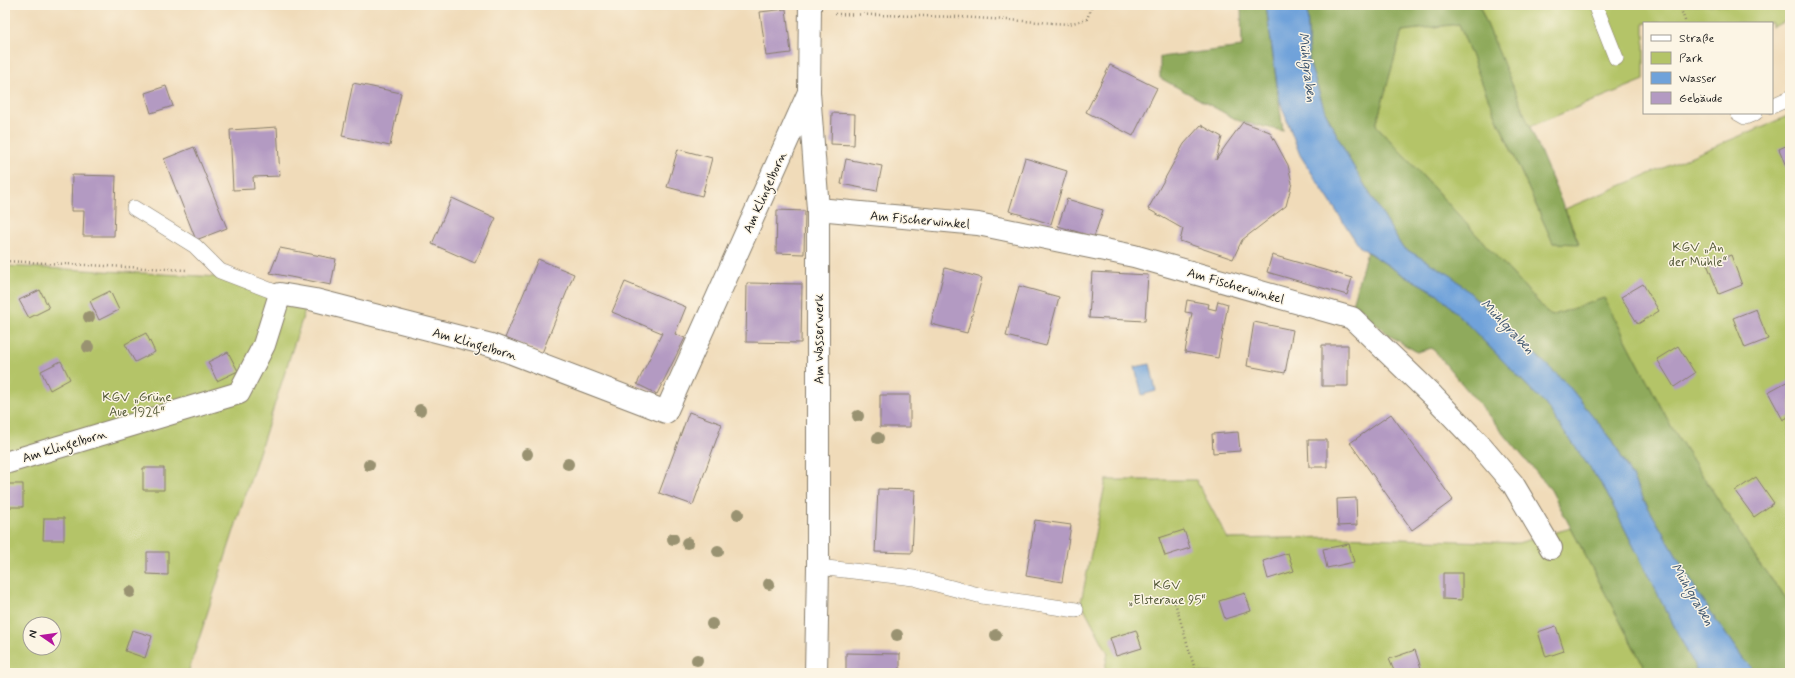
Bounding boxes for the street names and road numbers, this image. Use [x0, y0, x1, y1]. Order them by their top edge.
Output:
street label: Am Klingelborn [740, 149, 793, 237]
street label: Am Fischerwinkel [869, 208, 970, 233]
street label: Am Fischerwinkel [1185, 264, 1286, 308]
street label: Am Wasserwerk [811, 293, 828, 384]
street label: Am Klingelborn [430, 324, 519, 367]
street label: Am Klingelborn [20, 426, 109, 469]

